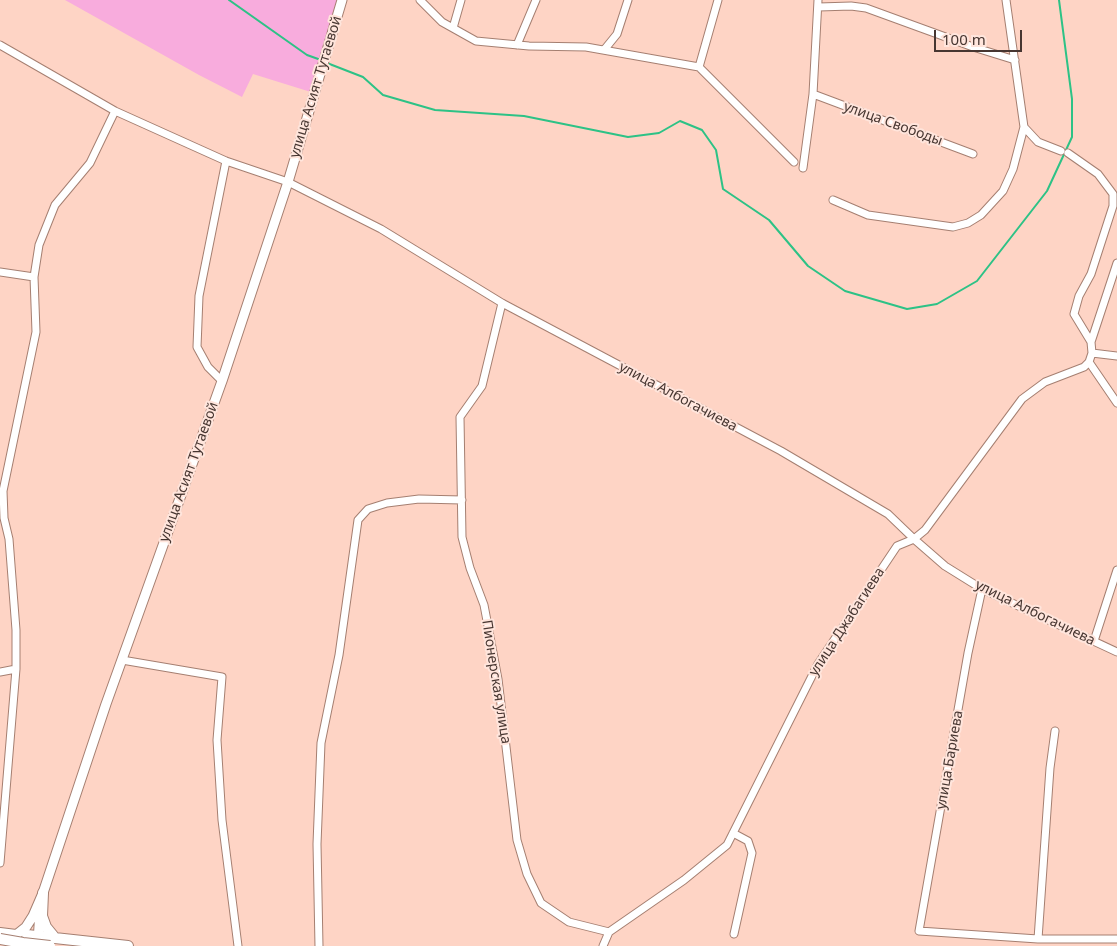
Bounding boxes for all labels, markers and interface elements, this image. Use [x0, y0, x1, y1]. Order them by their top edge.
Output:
street label: улица Асият Тутаевой [286, 14, 346, 160]
scale bar [937, 20, 1024, 52]
text: 100 m [942, 29, 986, 49]
street label: улица Свободы [841, 98, 945, 150]
street label: улица Албогачиева [616, 359, 740, 435]
street label: улица Асият Тутаевой [156, 400, 222, 544]
street label: улица Джабагиева [806, 565, 888, 679]
street label: улица Албогачиева [972, 577, 1098, 649]
street label: Пионерская улица [478, 619, 514, 745]
street label: улица Бариева [933, 709, 967, 811]

